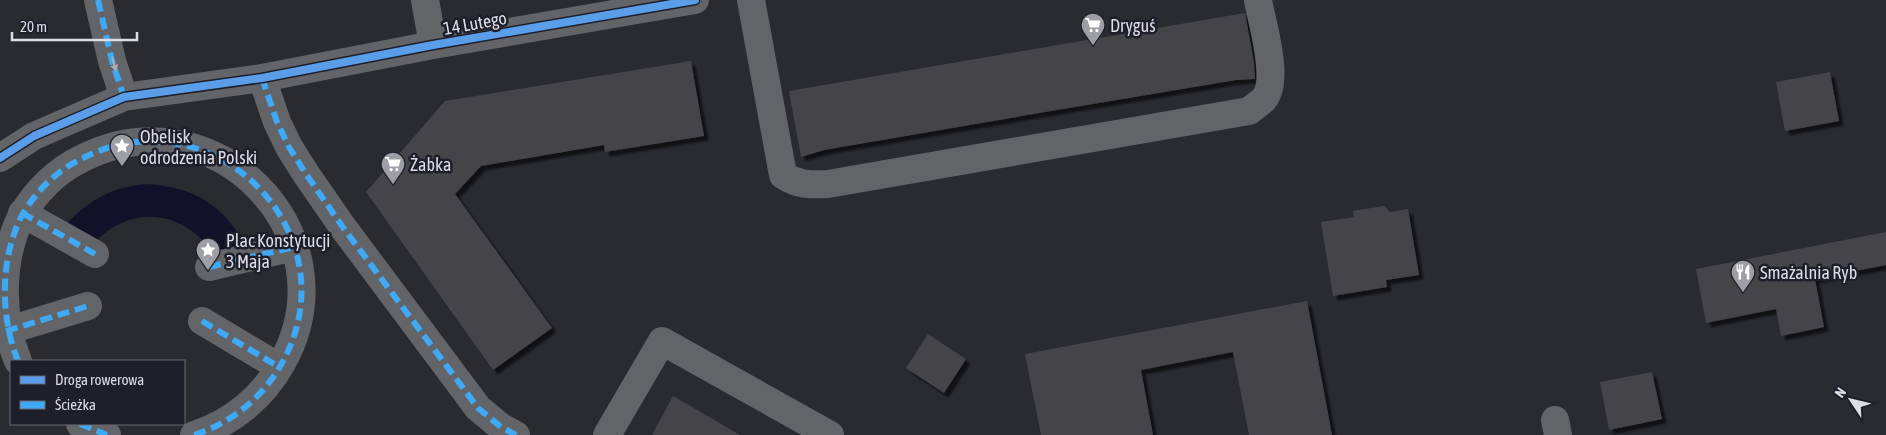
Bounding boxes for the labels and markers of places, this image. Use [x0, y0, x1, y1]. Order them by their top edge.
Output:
supermarket icon: Dryguś [1080, 12, 1106, 46]
place label: Dryguś [1110, 15, 1156, 36]
place label: Obelisk odrodzenia Polski [140, 126, 257, 168]
place icon: Obelisk odrodzenia Polski [109, 133, 135, 167]
supermarket icon: Żabka [380, 151, 406, 185]
place label: Żabka [410, 154, 451, 175]
place label: Plac Konstytucji 3 Maja [226, 230, 331, 272]
place icon: Plac Konstytucji 3 Maja [195, 237, 221, 271]
restaurant icon: Smażalnia Ryb [1730, 259, 1756, 293]
place label: Smażalnia Ryb [1760, 262, 1857, 283]

